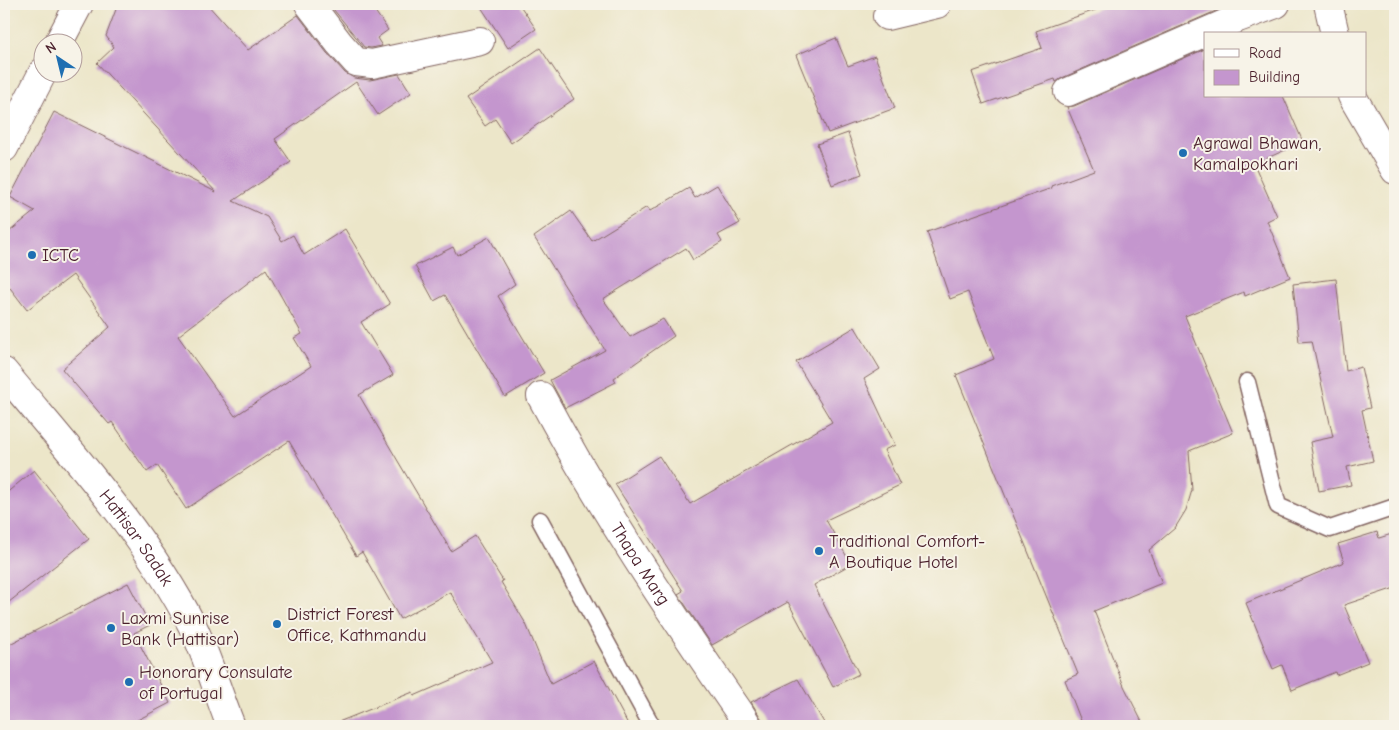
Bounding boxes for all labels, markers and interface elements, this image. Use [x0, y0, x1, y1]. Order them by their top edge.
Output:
north arrow [32, 32, 82, 82]
legend [1204, 32, 1366, 98]
text: N [42, 38, 59, 57]
text: Road [1249, 44, 1281, 62]
text: Building [1249, 68, 1300, 86]
place label: Agrawal Bhawan, Kamalpokhari [1193, 133, 1322, 175]
marker: Agrawal Bhawan, Kamalpokhari [1177, 147, 1189, 159]
place label: ICTC [42, 245, 79, 266]
marker: ICTC [26, 249, 38, 261]
street label: Hattisar Sadak [95, 485, 177, 590]
street label: Thapa Marg [606, 519, 674, 609]
place label: Traditional Comfort- A Boutique Hotel [829, 531, 985, 573]
marker: Traditional Comfort- A Boutique Hotel [813, 545, 825, 557]
place label: District Forest Office, Kathmandu [287, 604, 426, 646]
place label: Laxmi Sunrise Bank (Hattisar) [121, 608, 239, 650]
marker: District Forest Office, Kathmandu [271, 618, 283, 630]
marker: Laxmi Sunrise Bank (Hattisar) [105, 622, 117, 634]
place label: Honorary Consulate of Portugal [139, 662, 292, 704]
marker: Honorary Consulate of Portugal [123, 676, 135, 688]

